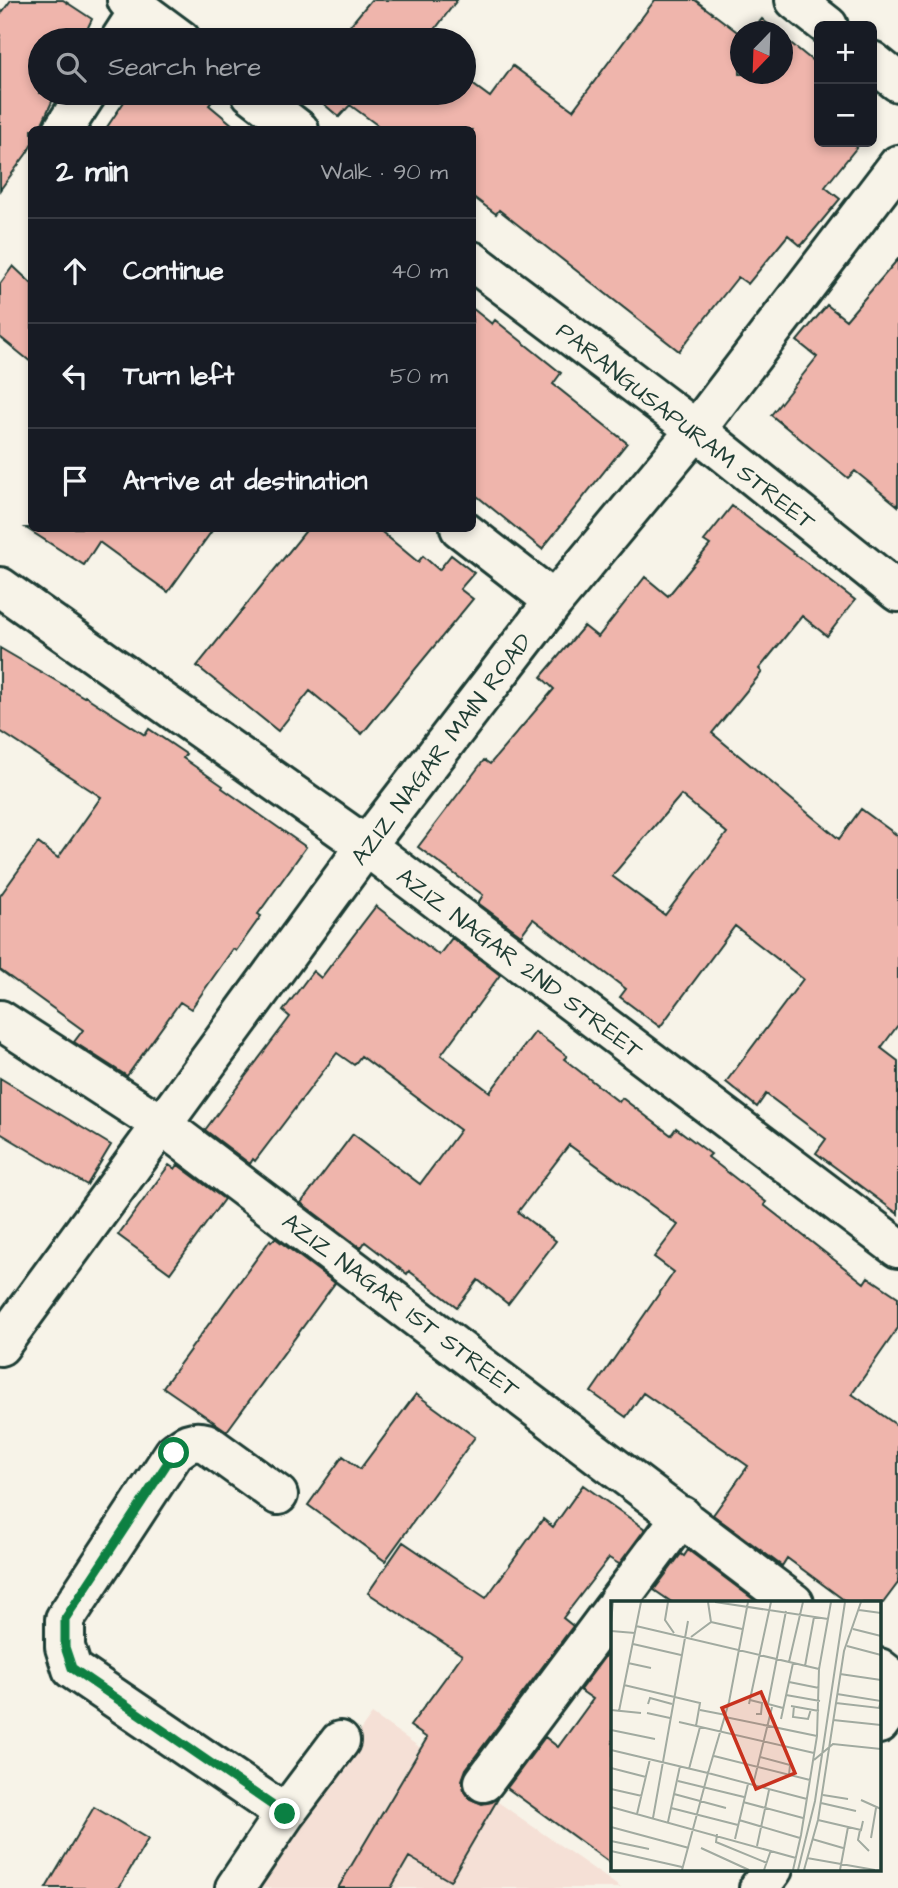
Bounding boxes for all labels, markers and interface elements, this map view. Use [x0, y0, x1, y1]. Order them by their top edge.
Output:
north arrow [730, 21, 793, 84]
map controls [814, 21, 877, 147]
button: + [814, 21, 877, 84]
search box [28, 28, 476, 105]
icon: search [52, 48, 90, 86]
text: Search here [108, 49, 261, 85]
button: − [814, 84, 877, 147]
text: 2 min [56, 151, 128, 193]
text: Walk · 90 m [321, 156, 448, 188]
icon: ahead [56, 252, 94, 290]
text: Continue [123, 253, 224, 289]
text: 40 m [391, 255, 448, 287]
street label: PARANGUSAPURAM STREET [549, 315, 822, 539]
icon: left [56, 357, 94, 395]
text: Turn left [123, 358, 234, 394]
text: 50 m [390, 360, 448, 392]
icon: arrive [56, 462, 94, 500]
text: Arrive at destination [123, 463, 368, 499]
street label: AZIZ NAGAR MAIN ROAD [343, 626, 541, 873]
street label: AZIZ NAGAR 2ND STREET [389, 860, 650, 1068]
street label: AZIZ NAGAR 1ST STREET [275, 1205, 526, 1406]
route start [158, 1437, 189, 1468]
inset map [611, 1601, 880, 1870]
route end [269, 1798, 300, 1829]

